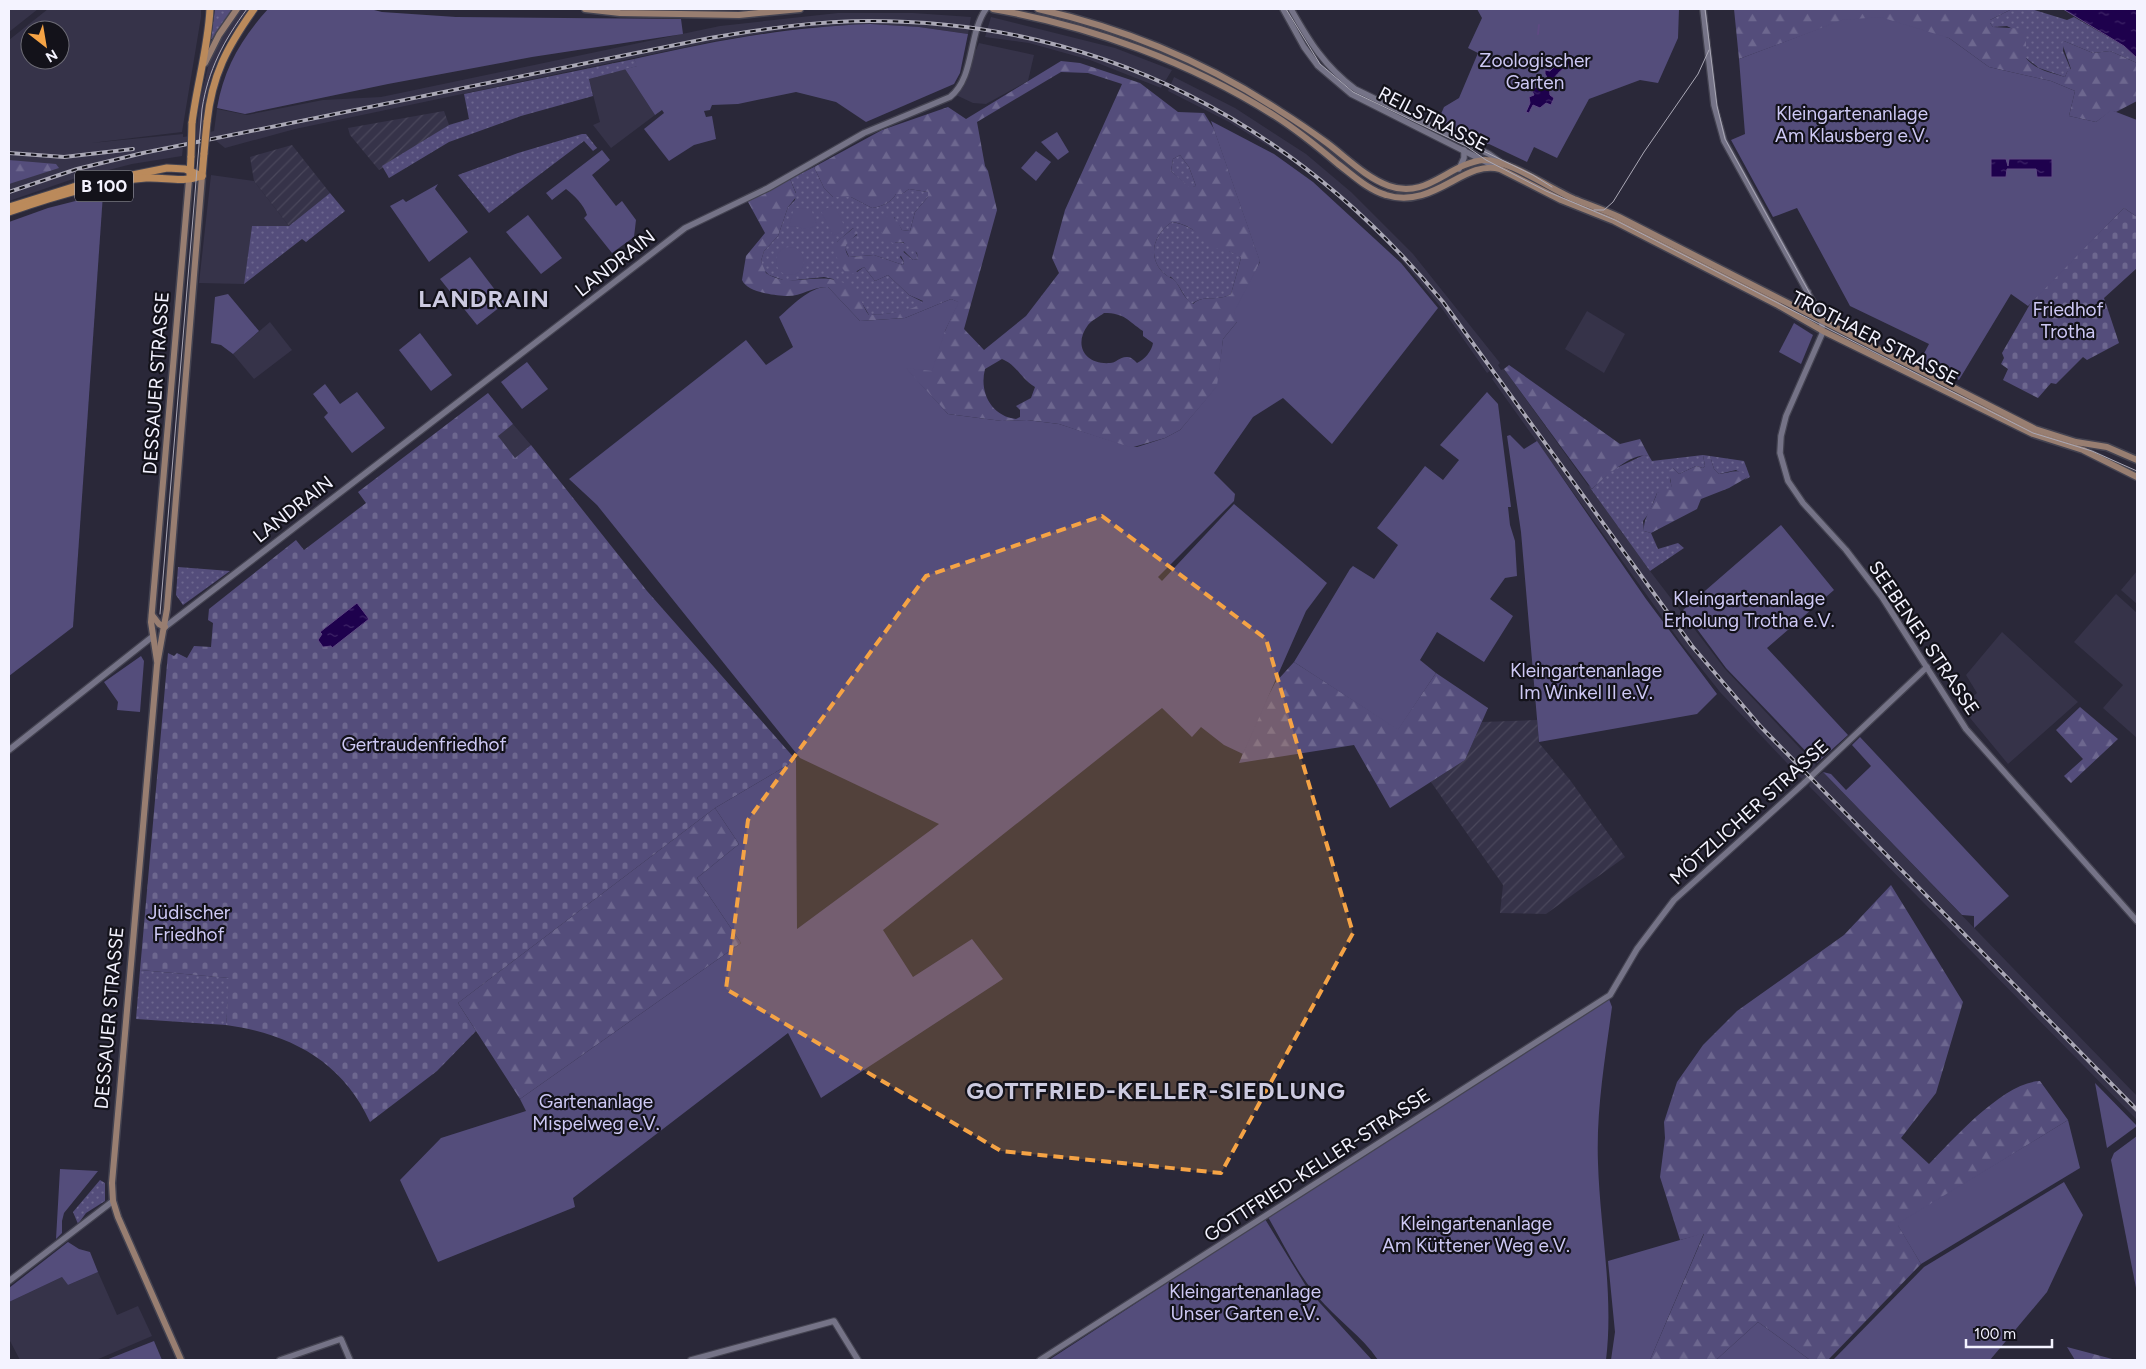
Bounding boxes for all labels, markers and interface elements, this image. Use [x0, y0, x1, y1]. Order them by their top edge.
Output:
north arrow [20, 20, 70, 70]
text: N [42, 46, 60, 66]
park label: Zoologischer Garten [1479, 49, 1591, 94]
street label: REILSTRASSE [1374, 82, 1492, 156]
park label: Kleingartenanlage Am Klausberg e.V. [1775, 102, 1929, 147]
road number: B 100 [75, 170, 133, 202]
street label: LANDRAIN [570, 225, 660, 301]
district label: LANDRAIN [418, 284, 550, 313]
street label: TROTHAER STRASSE [1788, 286, 1962, 390]
street label: DESSAUER STRASSE [138, 291, 174, 475]
park label: Friedhof Trotha [2032, 298, 2104, 343]
street label: LANDRAIN [248, 471, 338, 547]
street label: SEEBENER STRASSE [1864, 557, 1984, 719]
park label: Kleingartenanlage Erholung Trotha e.V. [1663, 587, 1835, 632]
park label: Kleingartenanlage Im Winkel II e.V. [1510, 659, 1662, 704]
park label: Gertraudenfriedhof [341, 733, 507, 756]
street label: MÖTZLICHER STRASSE [1665, 735, 1833, 889]
park label: Jüdischer Friedhof [148, 901, 231, 946]
street label: DESSAUER STRASSE [90, 926, 128, 1110]
district label: GOTTFRIED-KELLER-SIEDLUNG [966, 1076, 1346, 1105]
street label: GOTTFRIED-KELLER-STRASSE [1200, 1083, 1434, 1247]
park label: Gartenanlage Mispelweg e.V. [532, 1090, 660, 1135]
park label: Kleingartenanlage Am Küttener Weg e.V. [1382, 1212, 1570, 1257]
park label: Kleingartenanlage Unser Garten e.V. [1169, 1280, 1321, 1325]
scale bar [1966, 1316, 2052, 1348]
text: 100 m [1974, 1325, 2016, 1343]

